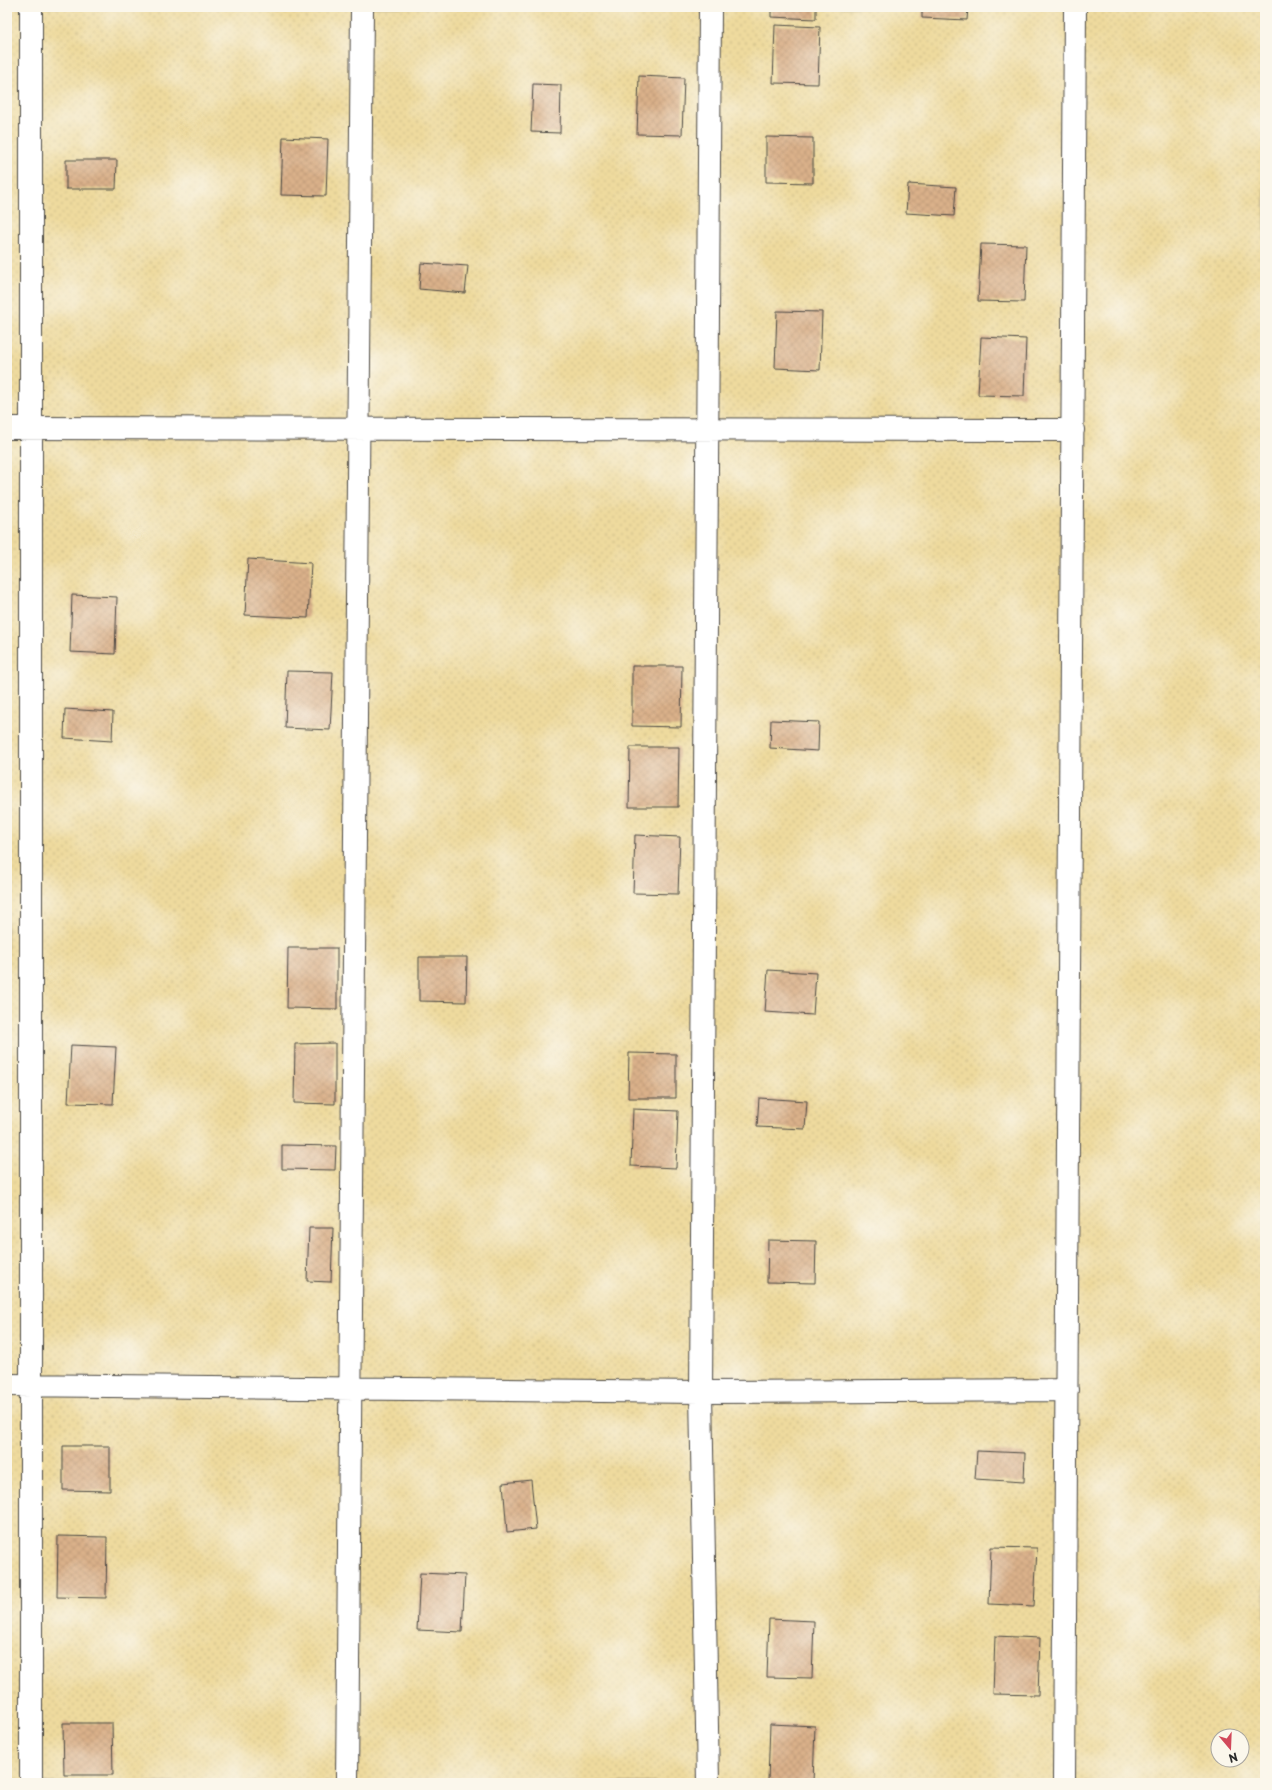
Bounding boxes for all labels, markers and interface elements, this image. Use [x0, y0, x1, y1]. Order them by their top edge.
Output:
north arrow [1210, 1728, 1250, 1768]
text: N [1226, 1748, 1240, 1767]

